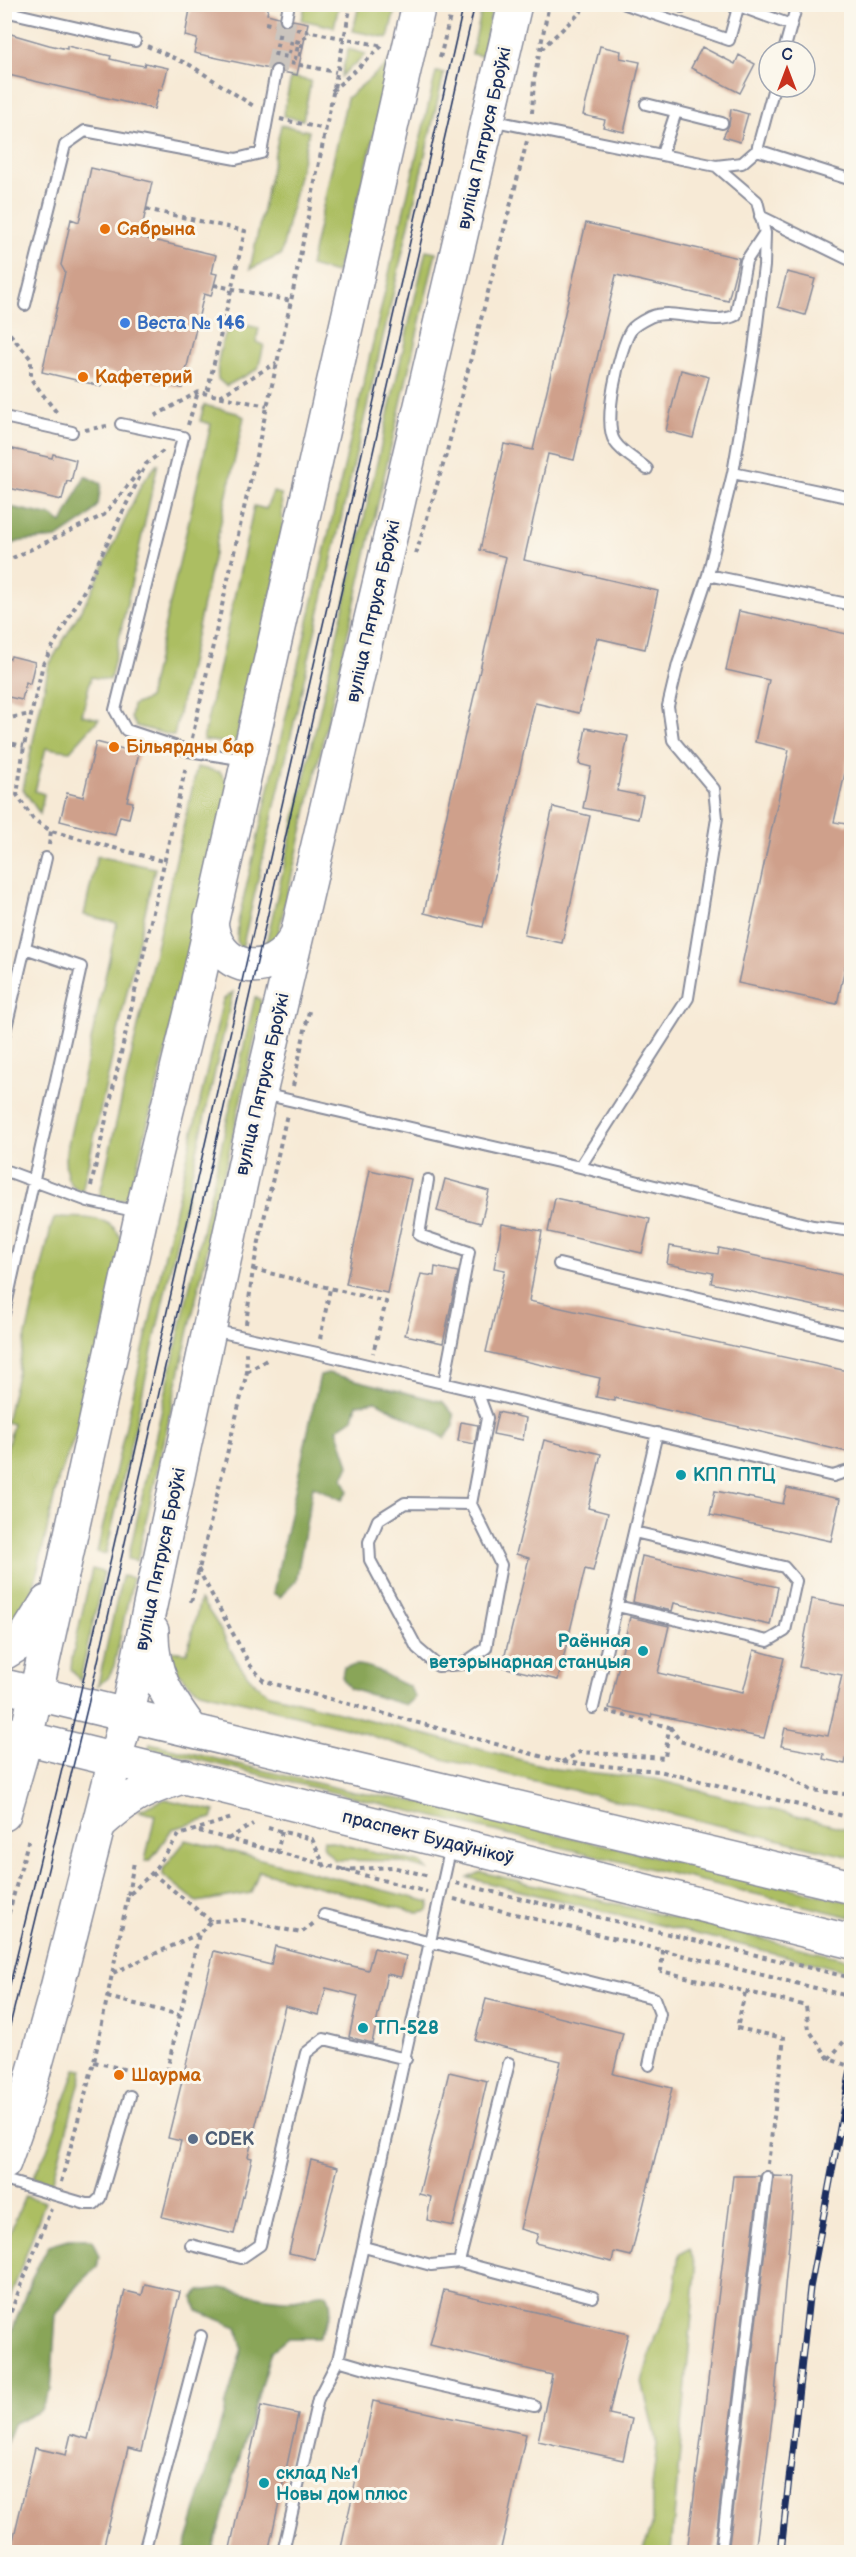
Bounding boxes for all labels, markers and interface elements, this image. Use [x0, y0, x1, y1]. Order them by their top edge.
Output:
north arrow [757, 39, 817, 99]
street label: вуліца Пятруся Броўкі [453, 45, 516, 231]
text: С [781, 46, 793, 65]
place label: Сябрына [117, 219, 196, 240]
marker: Сябрына [98, 222, 112, 236]
place label: Веста № 146 [137, 313, 245, 334]
marker: Веста № 146 [118, 316, 132, 330]
place label: Кафетерий [95, 367, 193, 388]
marker: Кафетерий [76, 370, 90, 384]
street label: вуліца Пятруся Броўкі [342, 518, 405, 704]
place label: Більярдны бар [126, 737, 254, 758]
marker: Більярдны бар [107, 740, 121, 754]
street label: вуліца Пятруся Броўкі [231, 991, 294, 1177]
place label: КПП ПТЦ [693, 1465, 776, 1486]
street label: вуліца Пятруся Броўкі [131, 1466, 190, 1653]
marker: КПП ПТЦ [674, 1468, 688, 1482]
place label: Раённая ветэрынарная станцыя [429, 1631, 631, 1673]
marker: Раённая ветэрынарная станцыя [636, 1644, 650, 1658]
street label: праспект Будаўнікоў [340, 1806, 516, 1869]
place label: ТП-528 [375, 2018, 439, 2039]
marker: ТП-528 [356, 2021, 370, 2035]
place label: Шаурма [131, 2065, 202, 2086]
marker: Шаурма [112, 2068, 126, 2082]
place label: CDEK [205, 2129, 254, 2150]
marker: CDEK [186, 2132, 200, 2146]
place label: склад №1 Новы дом плюс [276, 2463, 408, 2505]
marker: склад №1 Новы дом плюс [257, 2476, 271, 2490]

